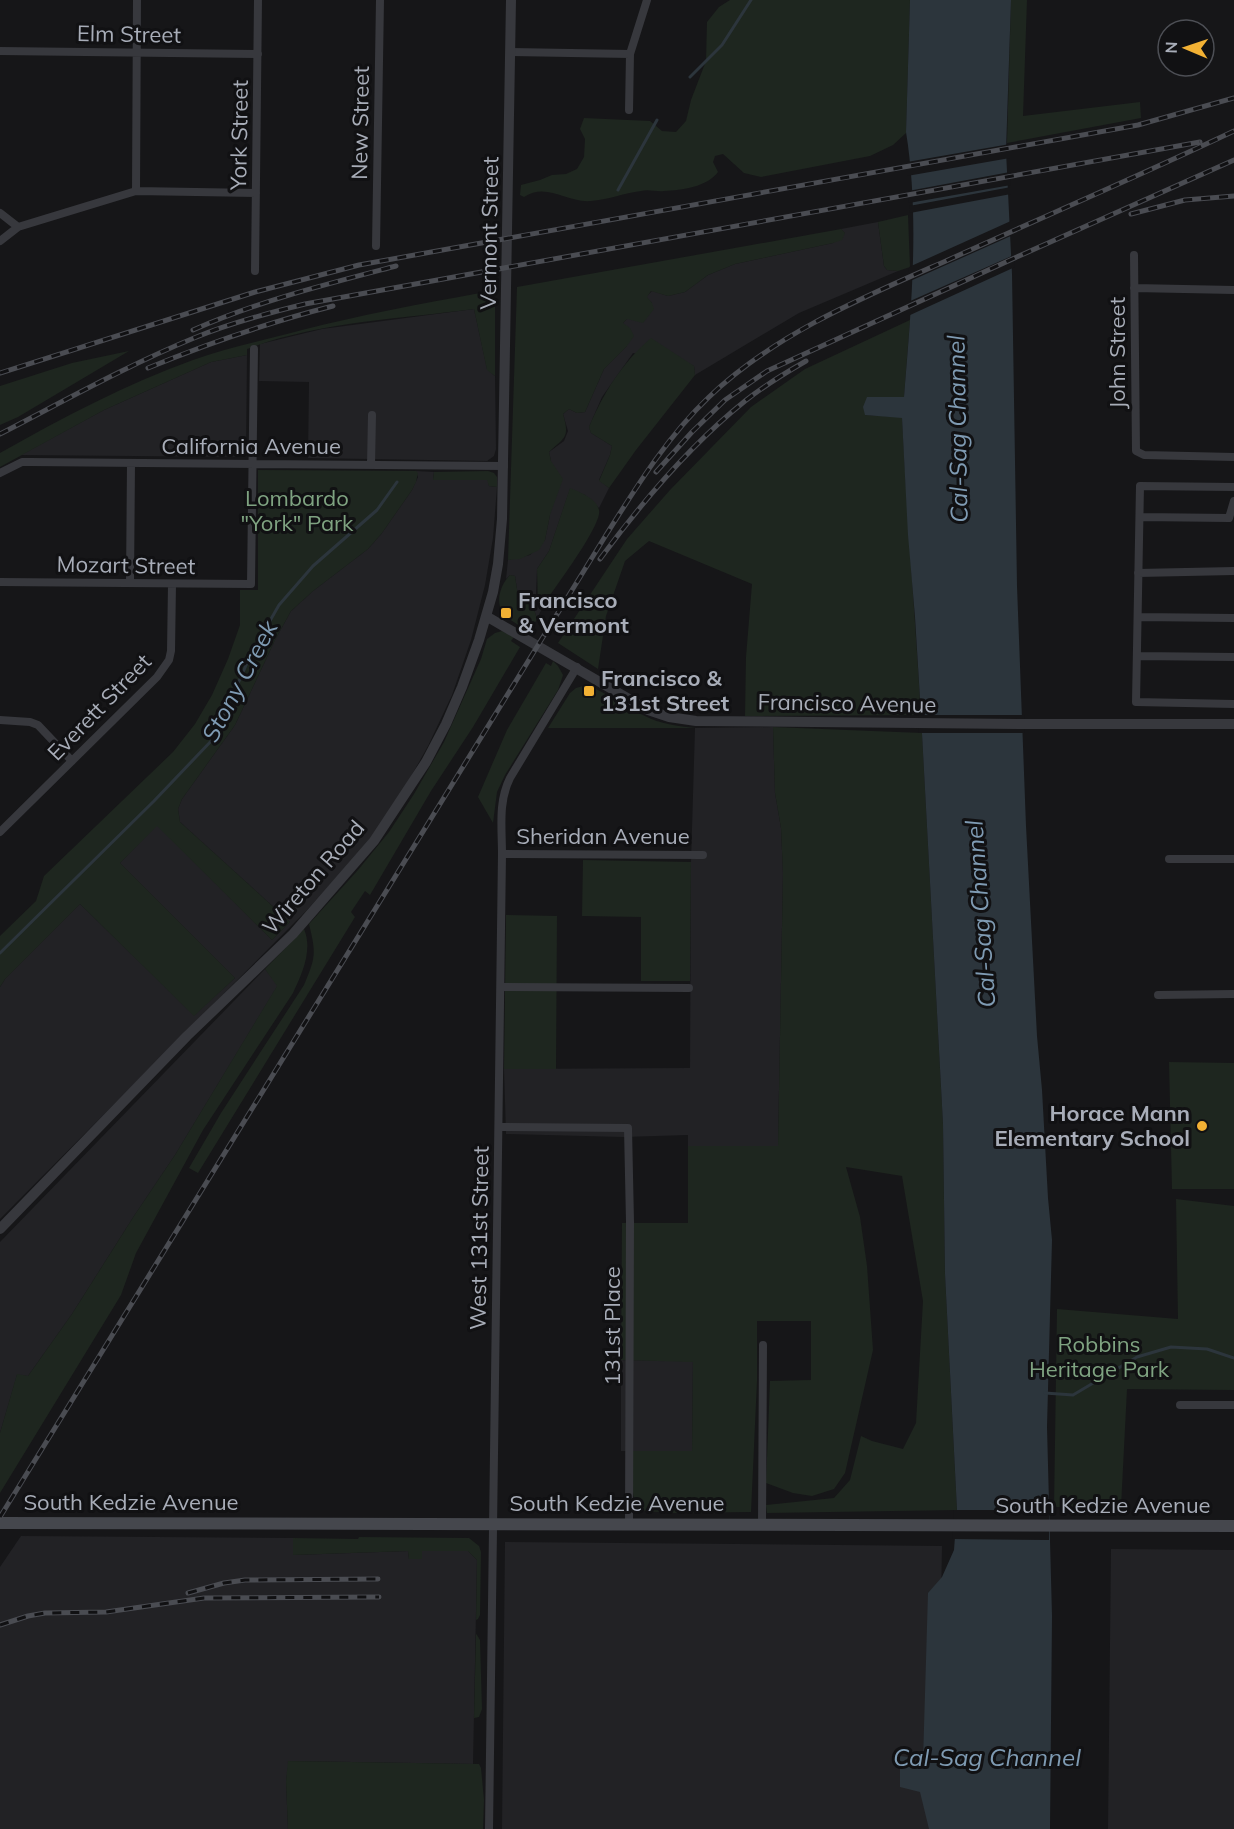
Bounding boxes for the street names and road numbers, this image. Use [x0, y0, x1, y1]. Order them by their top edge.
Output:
street label: Elm Street [77, 19, 182, 49]
street label: New Street [345, 65, 375, 180]
street label: York Street [224, 79, 254, 191]
street label: Vermont Street [474, 156, 504, 310]
street label: John Street [1103, 297, 1131, 409]
street label: California Avenue [161, 432, 341, 460]
street label: Mozart Street [56, 550, 196, 580]
street label: Everett Street [41, 648, 157, 766]
street label: Francisco Avenue [757, 687, 937, 719]
street label: Wireton Road [256, 814, 370, 940]
street label: Sheridan Avenue [516, 822, 690, 850]
street label: West 131st Street [463, 1145, 495, 1330]
street label: 131st Place [598, 1266, 626, 1386]
street label: South Kedzie Avenue [23, 1488, 239, 1516]
street label: South Kedzie Avenue [509, 1489, 725, 1517]
street label: South Kedzie Avenue [995, 1491, 1211, 1519]

